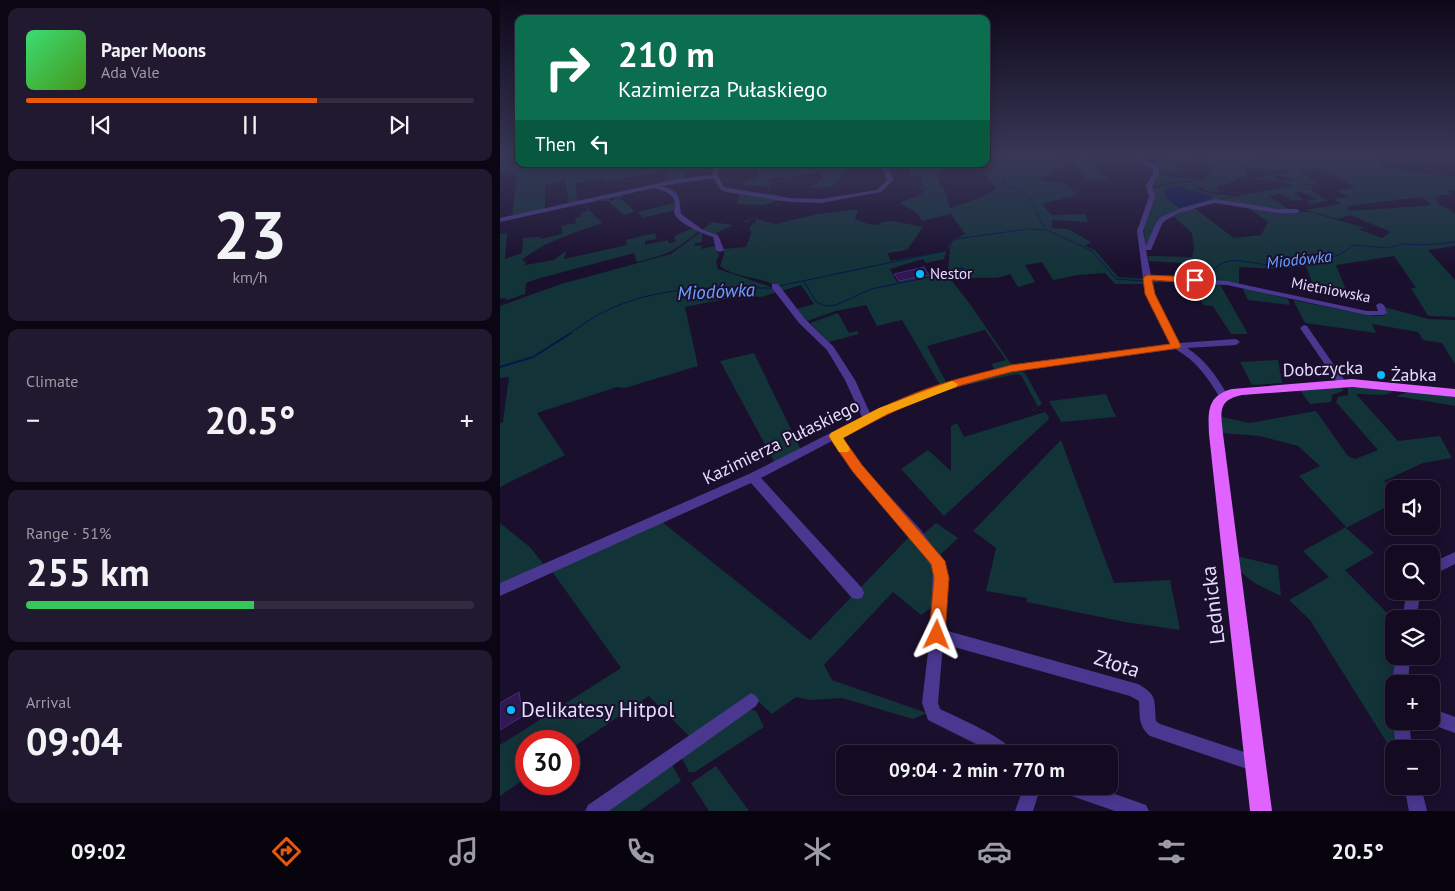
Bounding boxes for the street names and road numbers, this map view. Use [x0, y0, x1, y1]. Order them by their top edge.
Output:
street label: Mietniowska [1290, 272, 1372, 307]
street label: Dobczycka [1282, 356, 1364, 381]
street label: Kazimierza Pułaskiego [699, 394, 863, 489]
street label: Lednicka [1194, 564, 1231, 646]
street label: Złota [1091, 644, 1143, 684]

